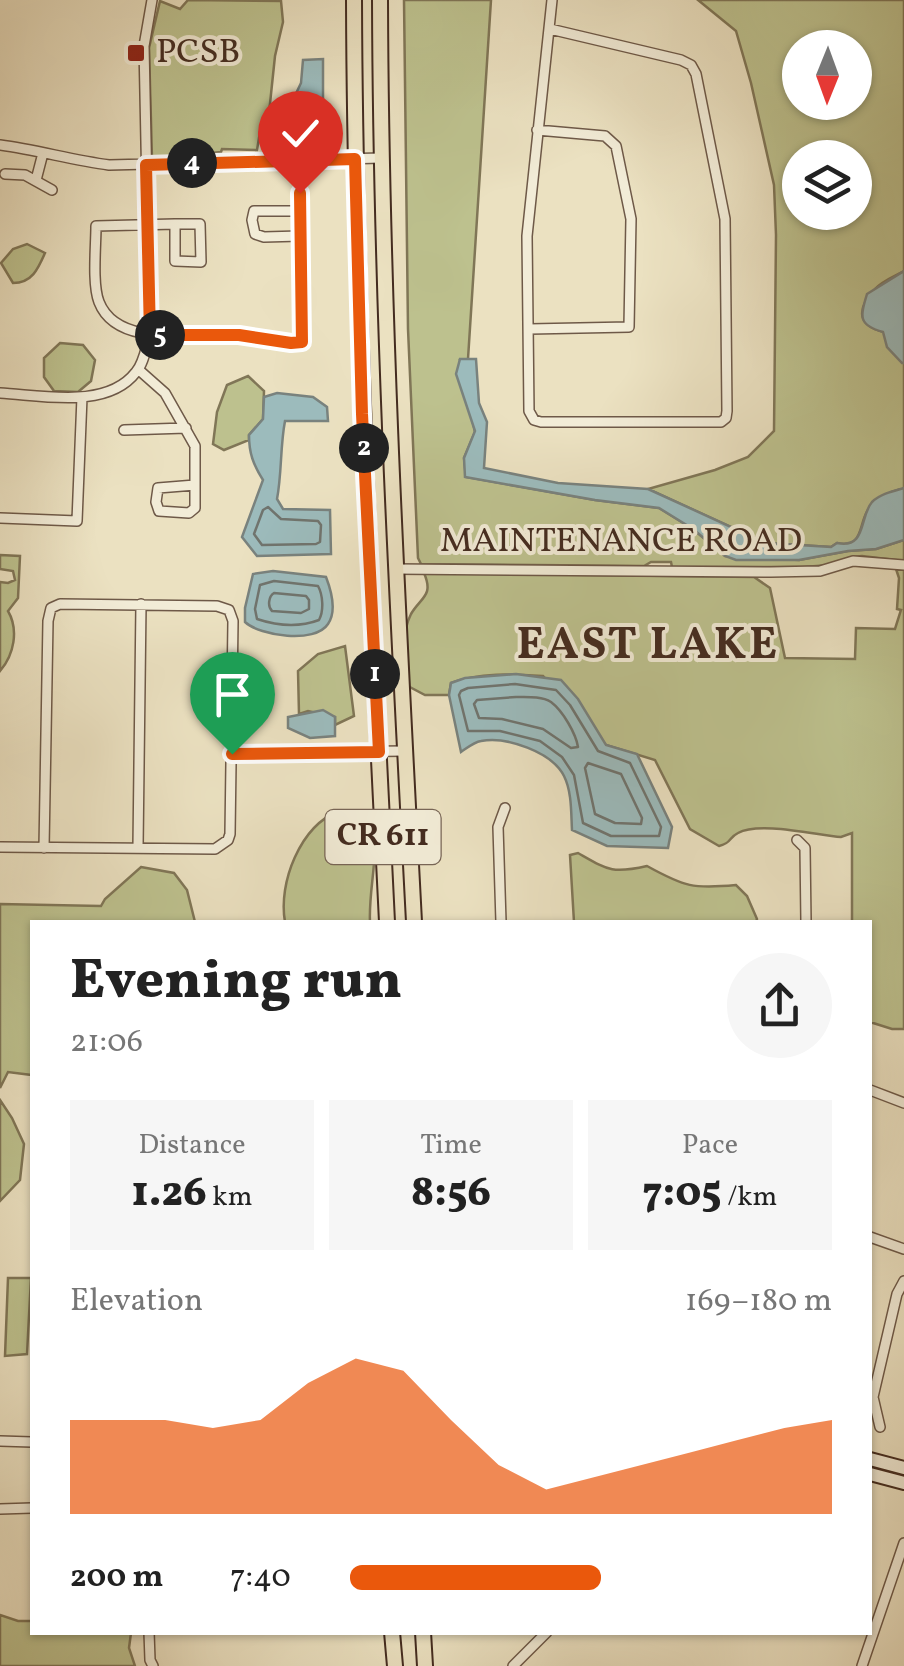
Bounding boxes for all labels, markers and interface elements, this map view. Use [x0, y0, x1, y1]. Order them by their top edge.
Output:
place label: PCSB [156, 29, 240, 77]
north arrow [782, 30, 872, 120]
map controls [782, 30, 872, 230]
marker: PCSB [125, 42, 147, 64]
pin [258, 91, 343, 194]
icon: check [273, 106, 328, 161]
pin: 4 [167, 138, 217, 188]
button: layers [782, 140, 872, 230]
text: 4 [184, 143, 200, 182]
pin: 5 [135, 310, 185, 360]
text: 5 [153, 315, 167, 354]
pin: 2 [339, 423, 389, 473]
text: 2 [357, 428, 371, 467]
street label: MAINTENANCE ROAD [440, 518, 802, 566]
district label: EAST LAKE [516, 615, 780, 678]
pin: 1 [350, 649, 400, 699]
pin [190, 652, 275, 755]
text: 1 [369, 654, 381, 693]
icon: arrive [205, 667, 260, 722]
road number: CR 611 [326, 810, 440, 864]
text: Evening run [70, 945, 402, 1021]
button: share [727, 953, 832, 1058]
text: 21:06 [70, 1021, 143, 1065]
text: Distance [138, 1126, 246, 1165]
text: Time [420, 1126, 482, 1165]
text: Pace [682, 1126, 738, 1165]
text: 1.26 [132, 1165, 207, 1224]
text: 8:56 [411, 1165, 491, 1224]
text: 7:05 [643, 1165, 722, 1224]
text: km [207, 1178, 252, 1217]
text: /km [722, 1178, 777, 1217]
text: Elevation [70, 1280, 203, 1324]
text: 169–180 m [685, 1280, 832, 1324]
text: 200 m [70, 1556, 164, 1600]
text: 7:40 [230, 1556, 291, 1600]

